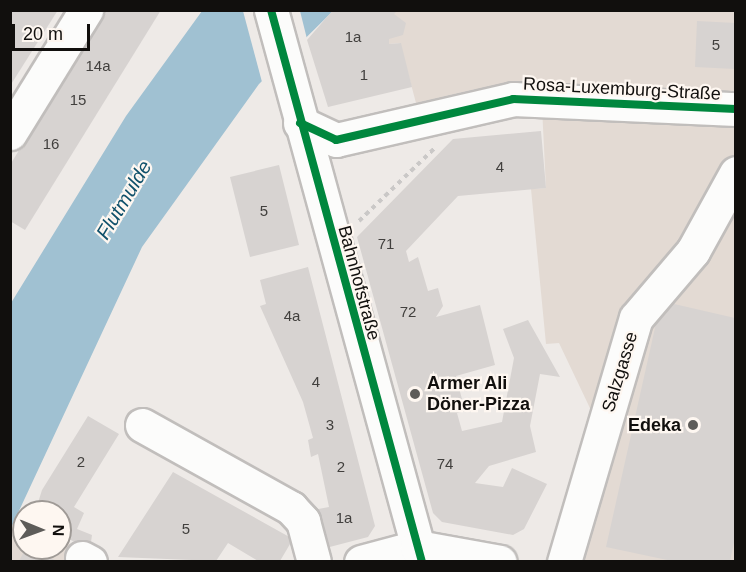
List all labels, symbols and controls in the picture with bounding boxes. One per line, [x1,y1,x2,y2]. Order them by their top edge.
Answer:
scale bar [15,12,93,50]
text: 20 m [23,24,63,44]
house number: 1a [345,28,361,46]
house number: 5 [712,36,720,54]
house number: 14a [85,57,111,75]
house number: 1 [360,66,368,84]
street label: Rosa-Luxemburg-Straße [523,73,721,105]
house number: 15 [70,91,86,109]
house number: 16 [43,135,59,153]
water label: Flutmulde [91,156,157,244]
house number: 4 [496,158,504,176]
house number: 5 [260,202,268,220]
street label: Bahnhofstraße [333,223,385,343]
house number: 71 [378,235,394,253]
house number: 72 [400,303,416,321]
house number: 4a [284,307,300,325]
street label: Salzgasse [598,329,642,415]
house number: 4 [312,373,320,391]
place label: Armer Ali Döner-Pizza [427,373,530,416]
marker: Armer Ali Döner-Pizza [408,387,422,401]
place label: Edeka [628,414,681,436]
house number: 3 [326,416,334,434]
marker: Edeka [686,418,700,432]
house number: 2 [77,453,85,471]
house number: 74 [437,455,453,473]
house number: 2 [337,458,345,476]
north arrow [12,500,72,560]
house number: 1a [336,509,352,527]
house number: 5 [182,520,190,538]
text: N [50,524,67,536]

